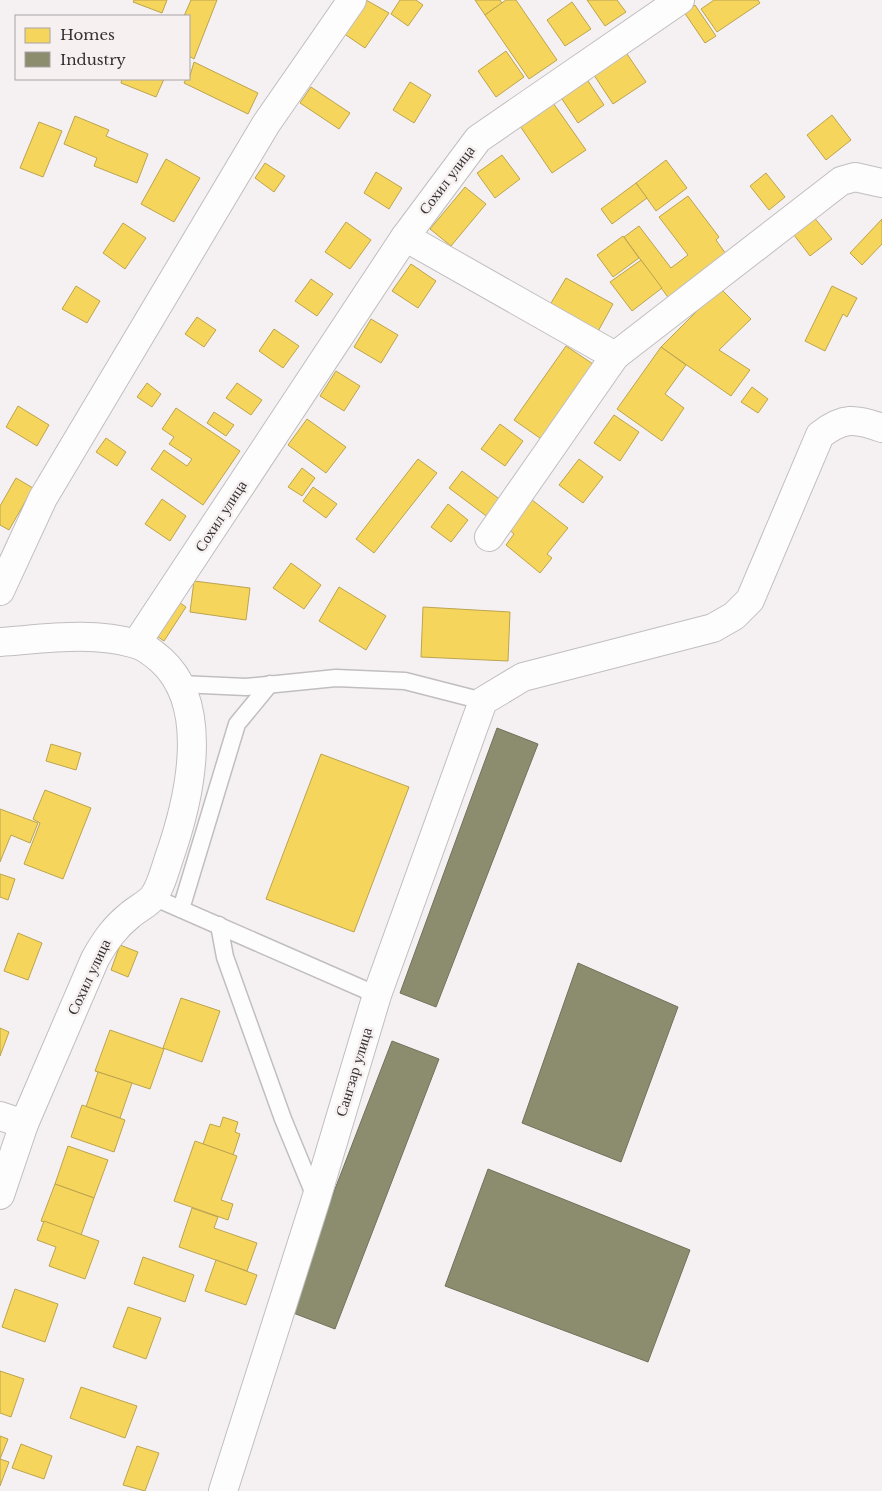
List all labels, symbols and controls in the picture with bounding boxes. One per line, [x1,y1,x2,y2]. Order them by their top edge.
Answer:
legend [15,15,190,80]
text: Homes [60,25,115,44]
text: Industry [60,50,126,69]
street label: Сохил улица [414,141,479,218]
street label: Сохил улица [190,476,251,555]
street label: Сохил улица [63,936,115,1018]
street label: Сангзар улица [331,1025,376,1119]

